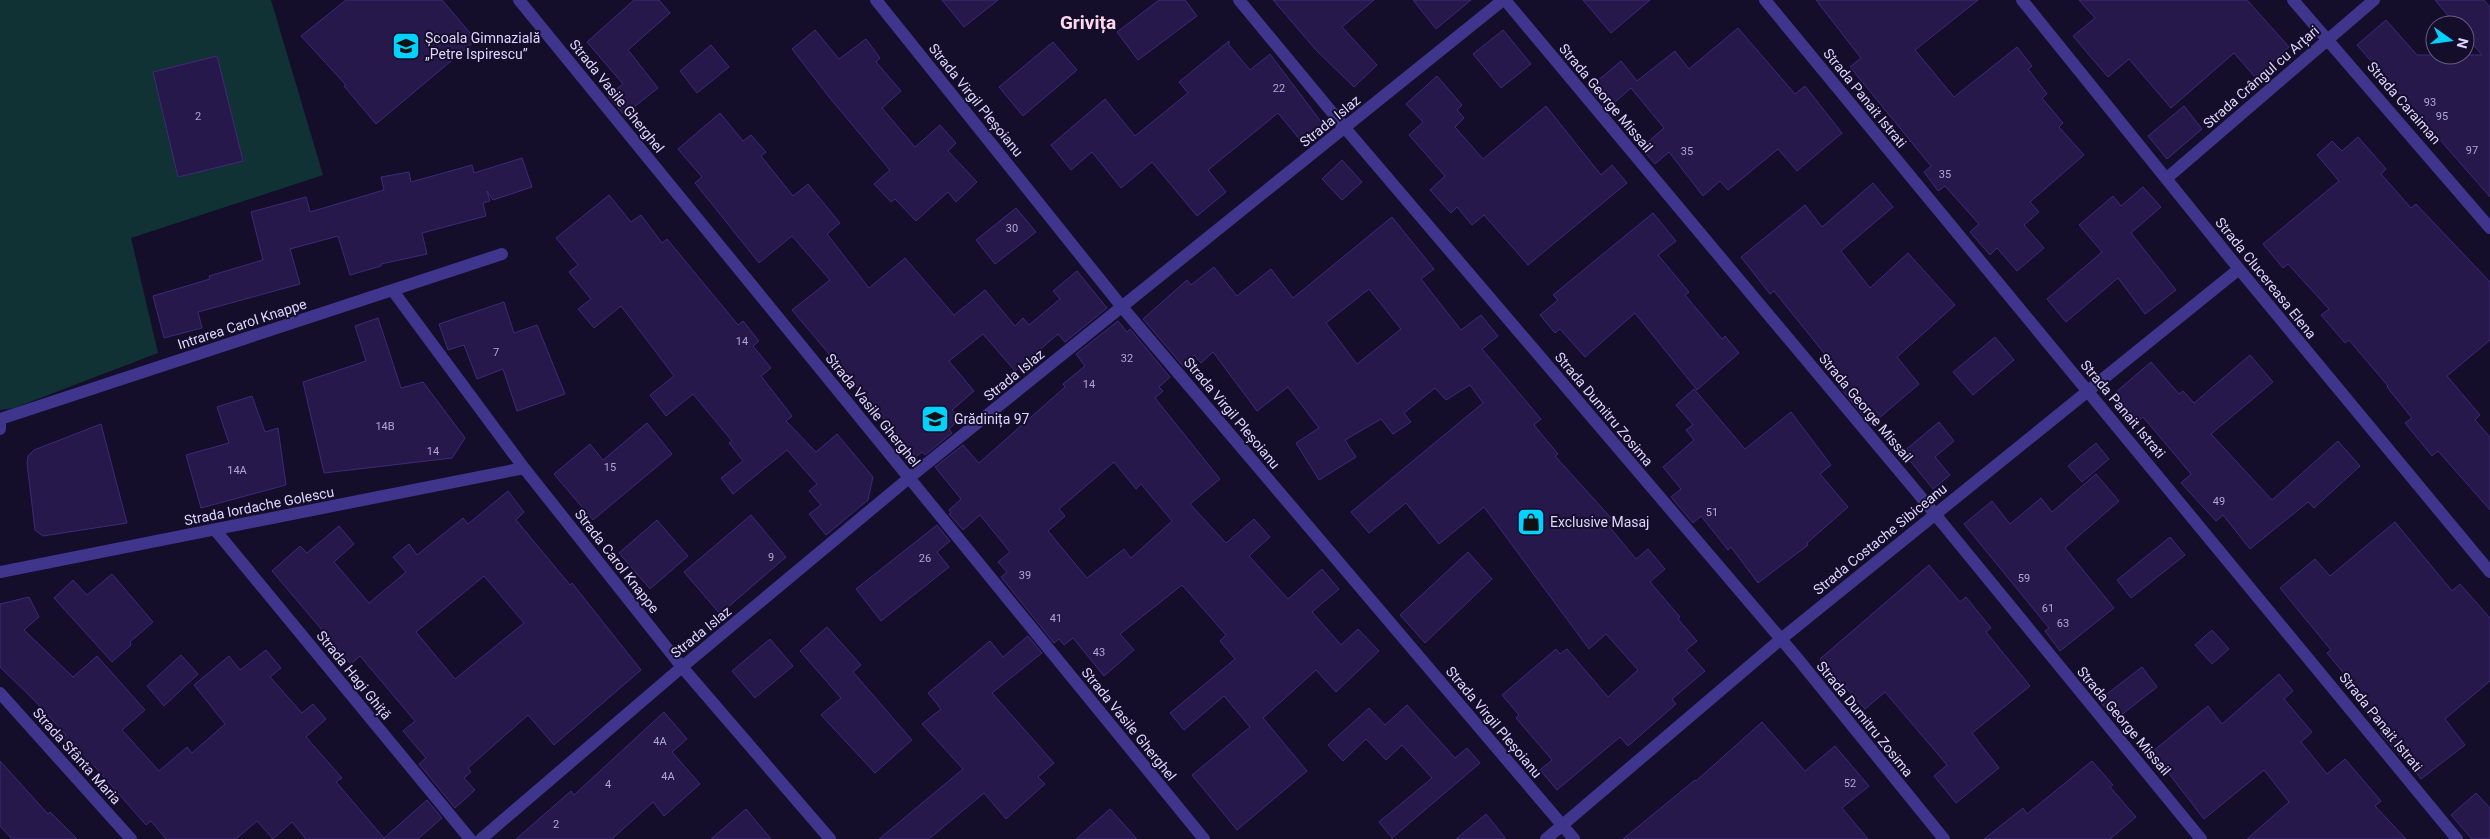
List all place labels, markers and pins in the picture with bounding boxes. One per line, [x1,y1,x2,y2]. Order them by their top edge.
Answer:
place label: Școala Gimnazială „Petre Ispirescu” [425,30,540,62]
school or university icon: Școala Gimnazială „Petre Ispirescu” [391,31,421,61]
school or university icon: Grădinița 97 [920,404,950,434]
place label: Grădinița 97 [954,411,1030,428]
shop icon: Exclusive Masaj [1516,507,1546,537]
place label: Exclusive Masaj [1550,514,1649,530]

